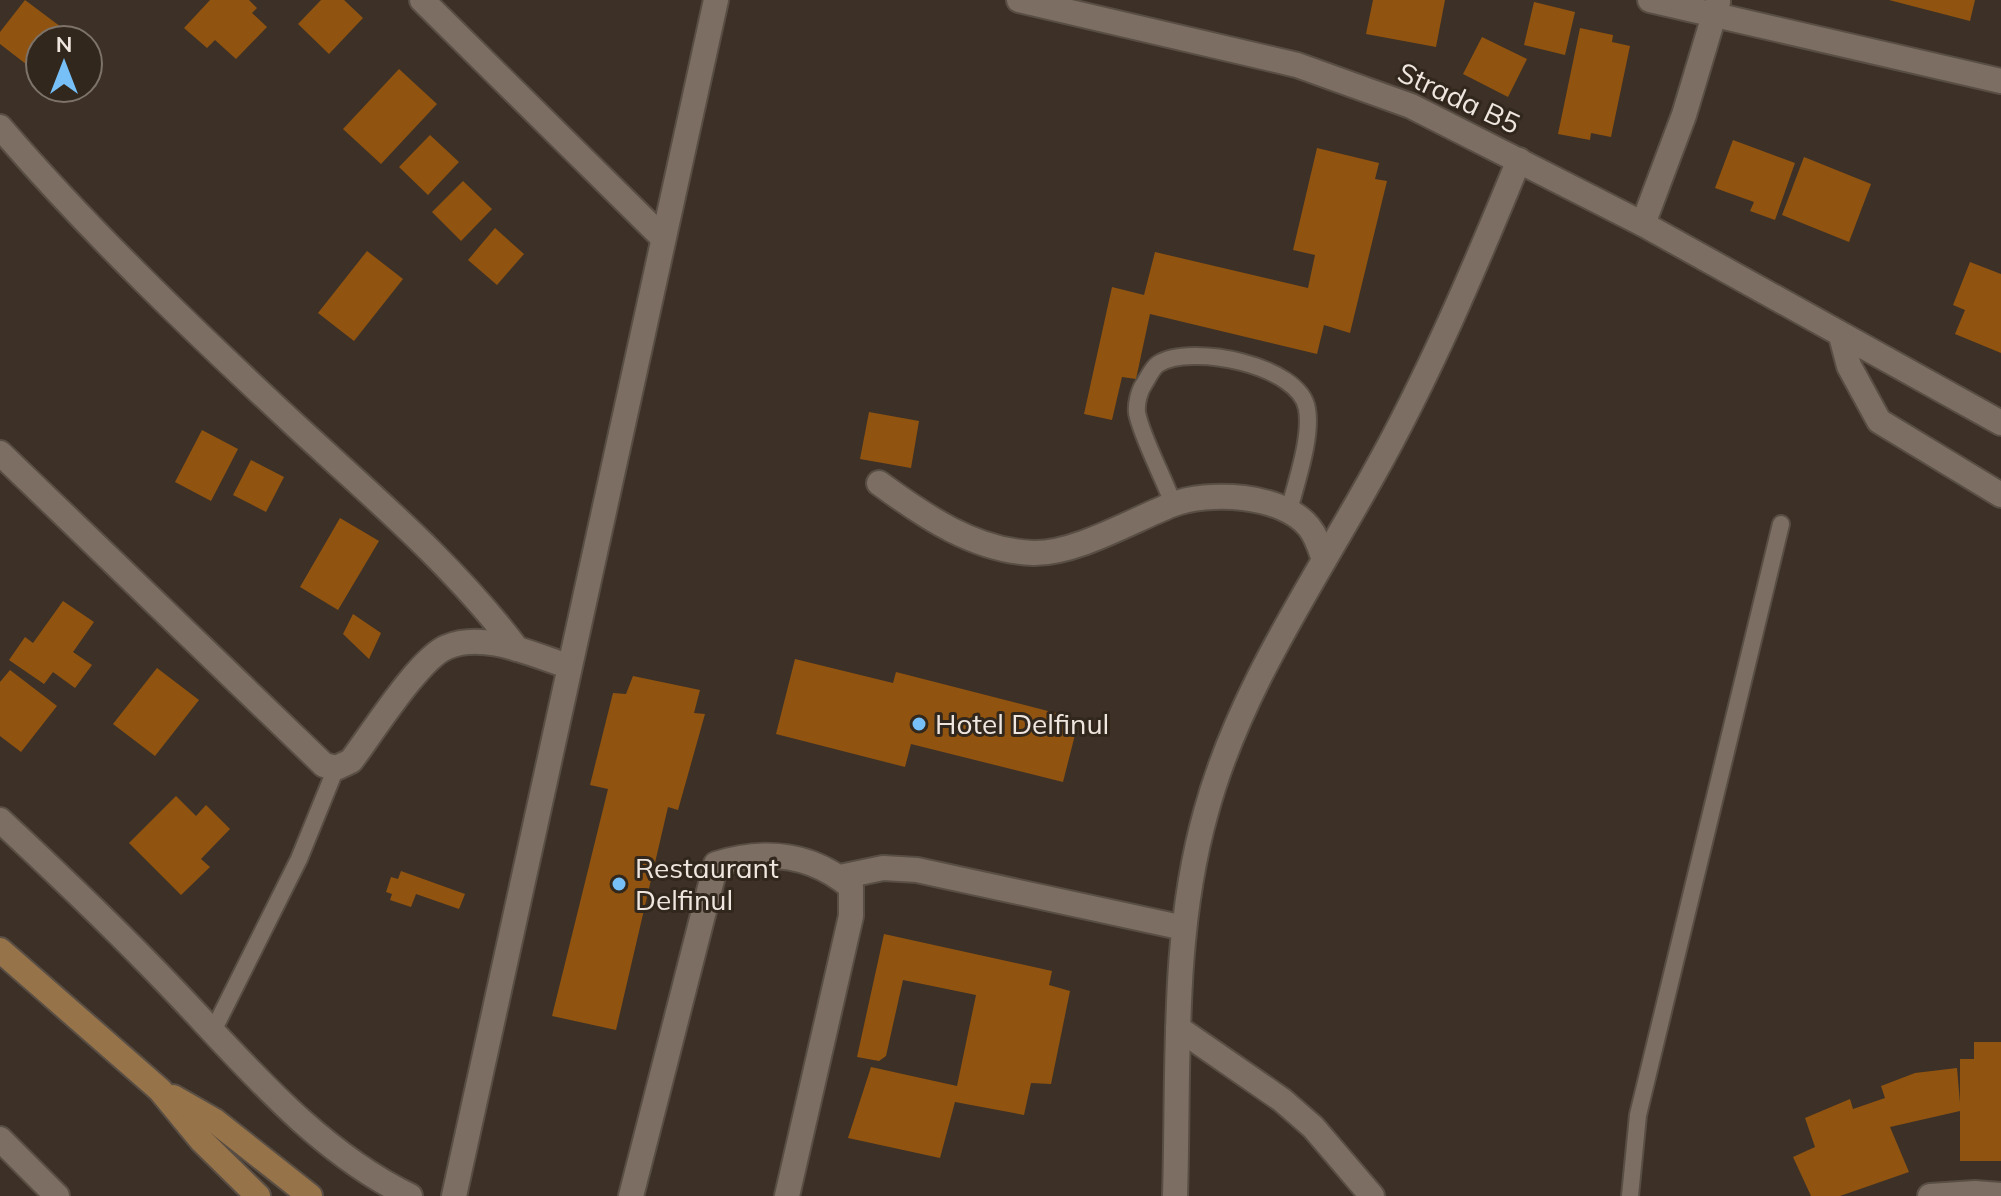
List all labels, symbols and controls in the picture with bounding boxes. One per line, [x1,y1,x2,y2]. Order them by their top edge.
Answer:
north arrow [24,24,104,104]
text: N [56,30,72,58]
street label: Strada B5 [1393,54,1526,141]
place label: Hotel Delfinul [935,706,1109,741]
marker: Hotel Delfinul [910,715,928,733]
place label: Restaurant Delfinul [635,850,779,917]
marker: Restaurant Delfinul [610,875,628,893]

